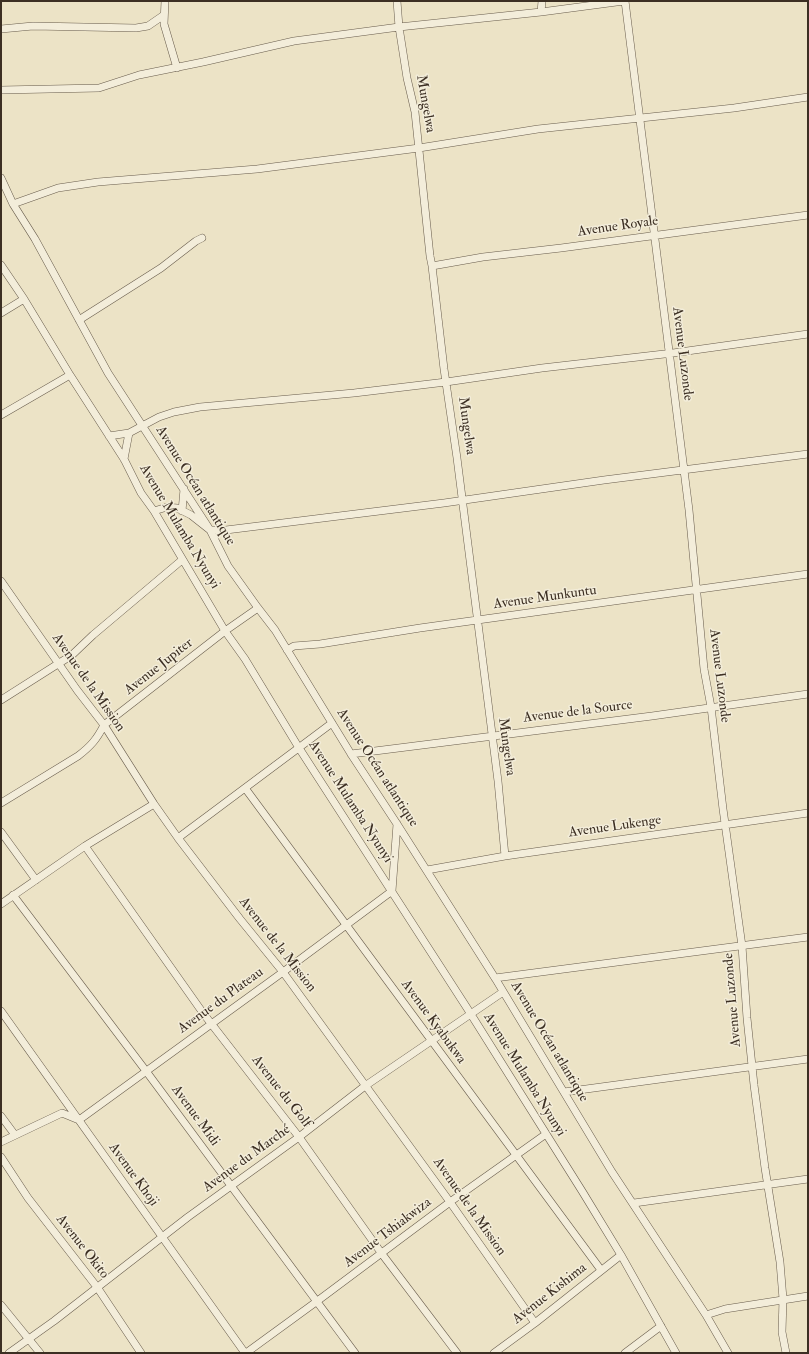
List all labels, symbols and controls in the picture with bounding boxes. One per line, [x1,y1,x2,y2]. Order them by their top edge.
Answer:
street label: Mungelwa [412,74,438,134]
street label: Avenue Royale [577,213,659,241]
street label: Avenue Luzonde [668,306,696,402]
street label: Mungelwa [454,396,478,456]
street label: Avenue Océan atlantique [151,423,239,549]
street label: Avenue Mulamba Nyunyi [135,462,223,592]
street label: Avenue Munkuntu [492,582,598,614]
street label: Avenue Luzonde [705,628,733,724]
street label: Avenue de la Mission [48,631,128,735]
street label: Avenue Jupiter [121,635,197,699]
street label: Avenue de la Source [522,697,634,727]
street label: Avenue Océan atlantique [332,706,422,830]
street label: Mungelwa [494,717,518,777]
street label: Avenue Mulamba Nyunyi [304,738,396,866]
street label: Avenue Lukenge [568,812,662,842]
street label: Avenue de la Mission [235,894,319,996]
street label: Avenue Luzonde [721,952,745,1048]
street label: Avenue du Plateau [175,964,267,1038]
street label: Avenue Kyabukwa [397,977,469,1067]
street label: Avenue Océan atlantique [506,979,592,1105]
street label: Avenue Mulamba Nyunyi [479,1010,569,1140]
street label: Avenue du Golf [248,1053,314,1131]
street label: Avenue Midi [167,1082,223,1150]
street label: Avenue du Marché [200,1122,294,1196]
street label: Avenue Khoji [104,1140,162,1210]
street label: Avenue de la Mission [429,1155,509,1259]
street label: Avenue Tshiakwiza [341,1195,435,1271]
street label: Avenue Okito [52,1212,112,1282]
street label: Avenue Kishima [510,1260,590,1328]

